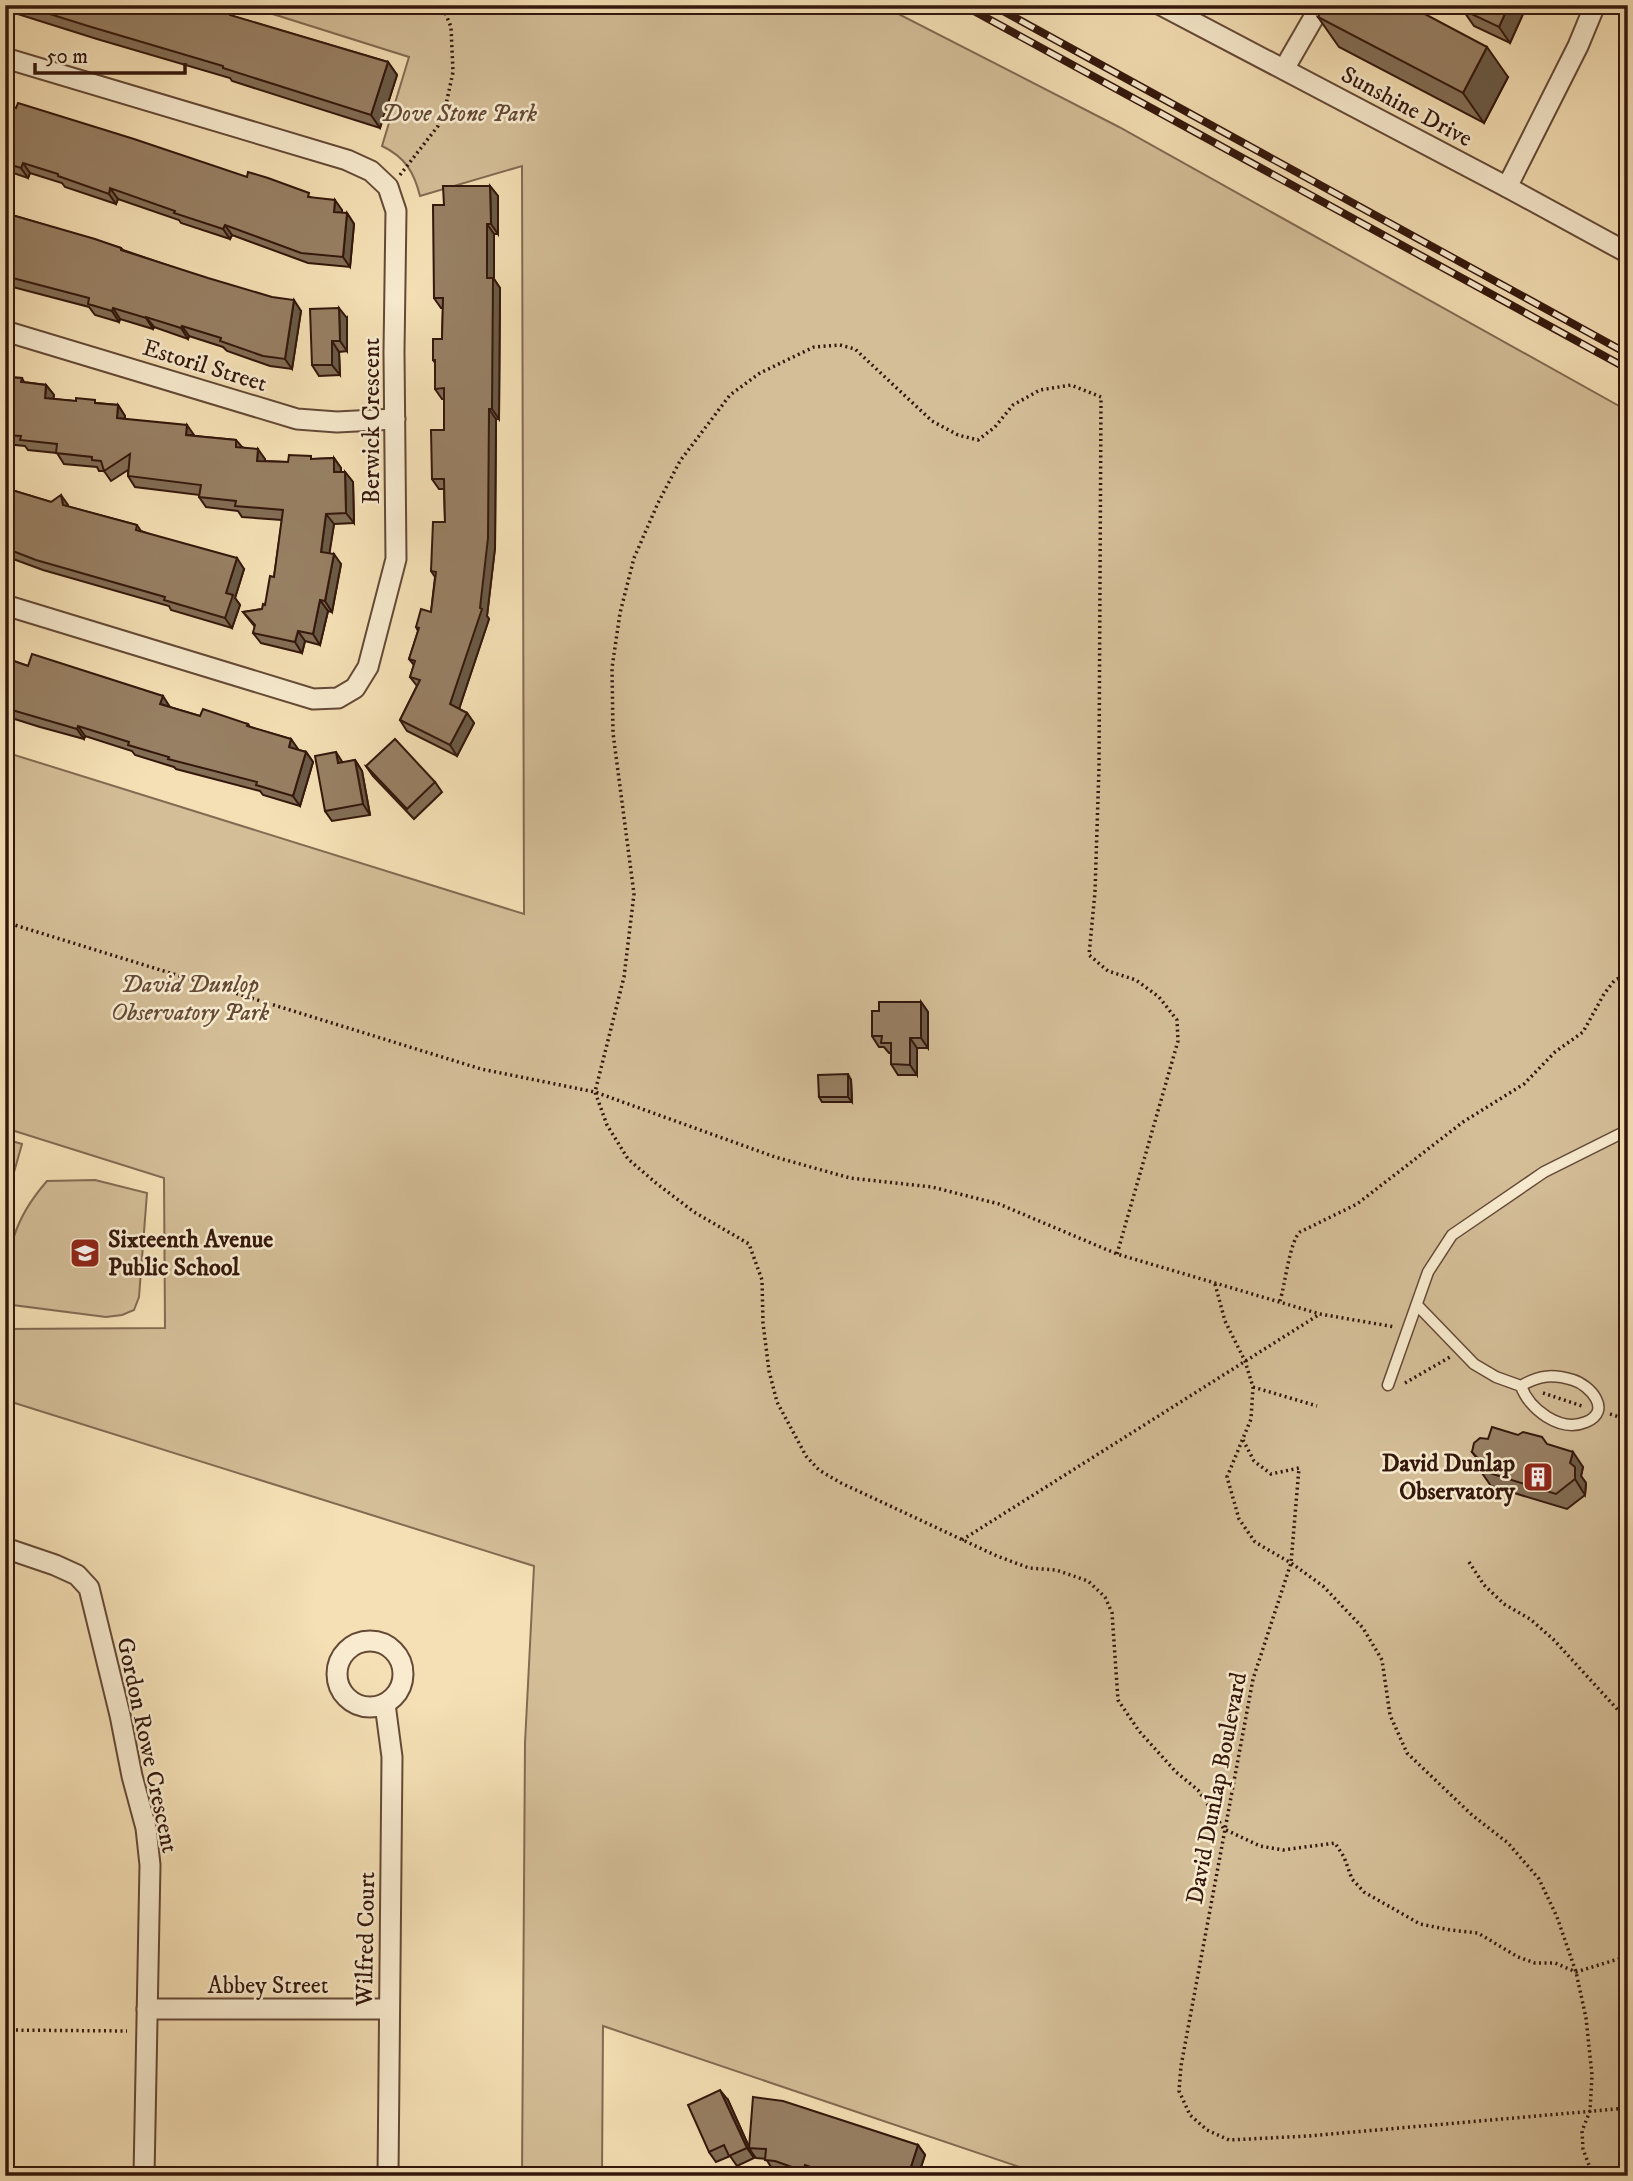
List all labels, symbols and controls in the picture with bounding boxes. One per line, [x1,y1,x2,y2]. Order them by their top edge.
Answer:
scale bar [35,32,186,76]
text: 50 m [46,44,88,70]
street label: Sunshine Drive [1336,60,1477,154]
park label: Dove Stone Park [381,99,537,129]
street label: Estoril Street [139,333,271,399]
street label: Berwick Crescent [357,338,387,504]
park label: David Dunlop Observatory Park [111,970,269,1028]
place label: Sixteenth Avenue Public School [108,1225,273,1283]
school or university icon: Sixteenth Avenue Public School [68,1236,102,1270]
place label: David Dunlap Observatory [1382,1449,1516,1507]
building icon: David Dunlap Observatory [1521,1460,1555,1494]
street label: Gordon Rowe Crescent [110,1635,185,1856]
street label: David Dunlap Boulevard [1180,1670,1254,1907]
street label: Wilfred Court [350,1871,382,2008]
street label: Abbey Street [208,1971,329,2001]

